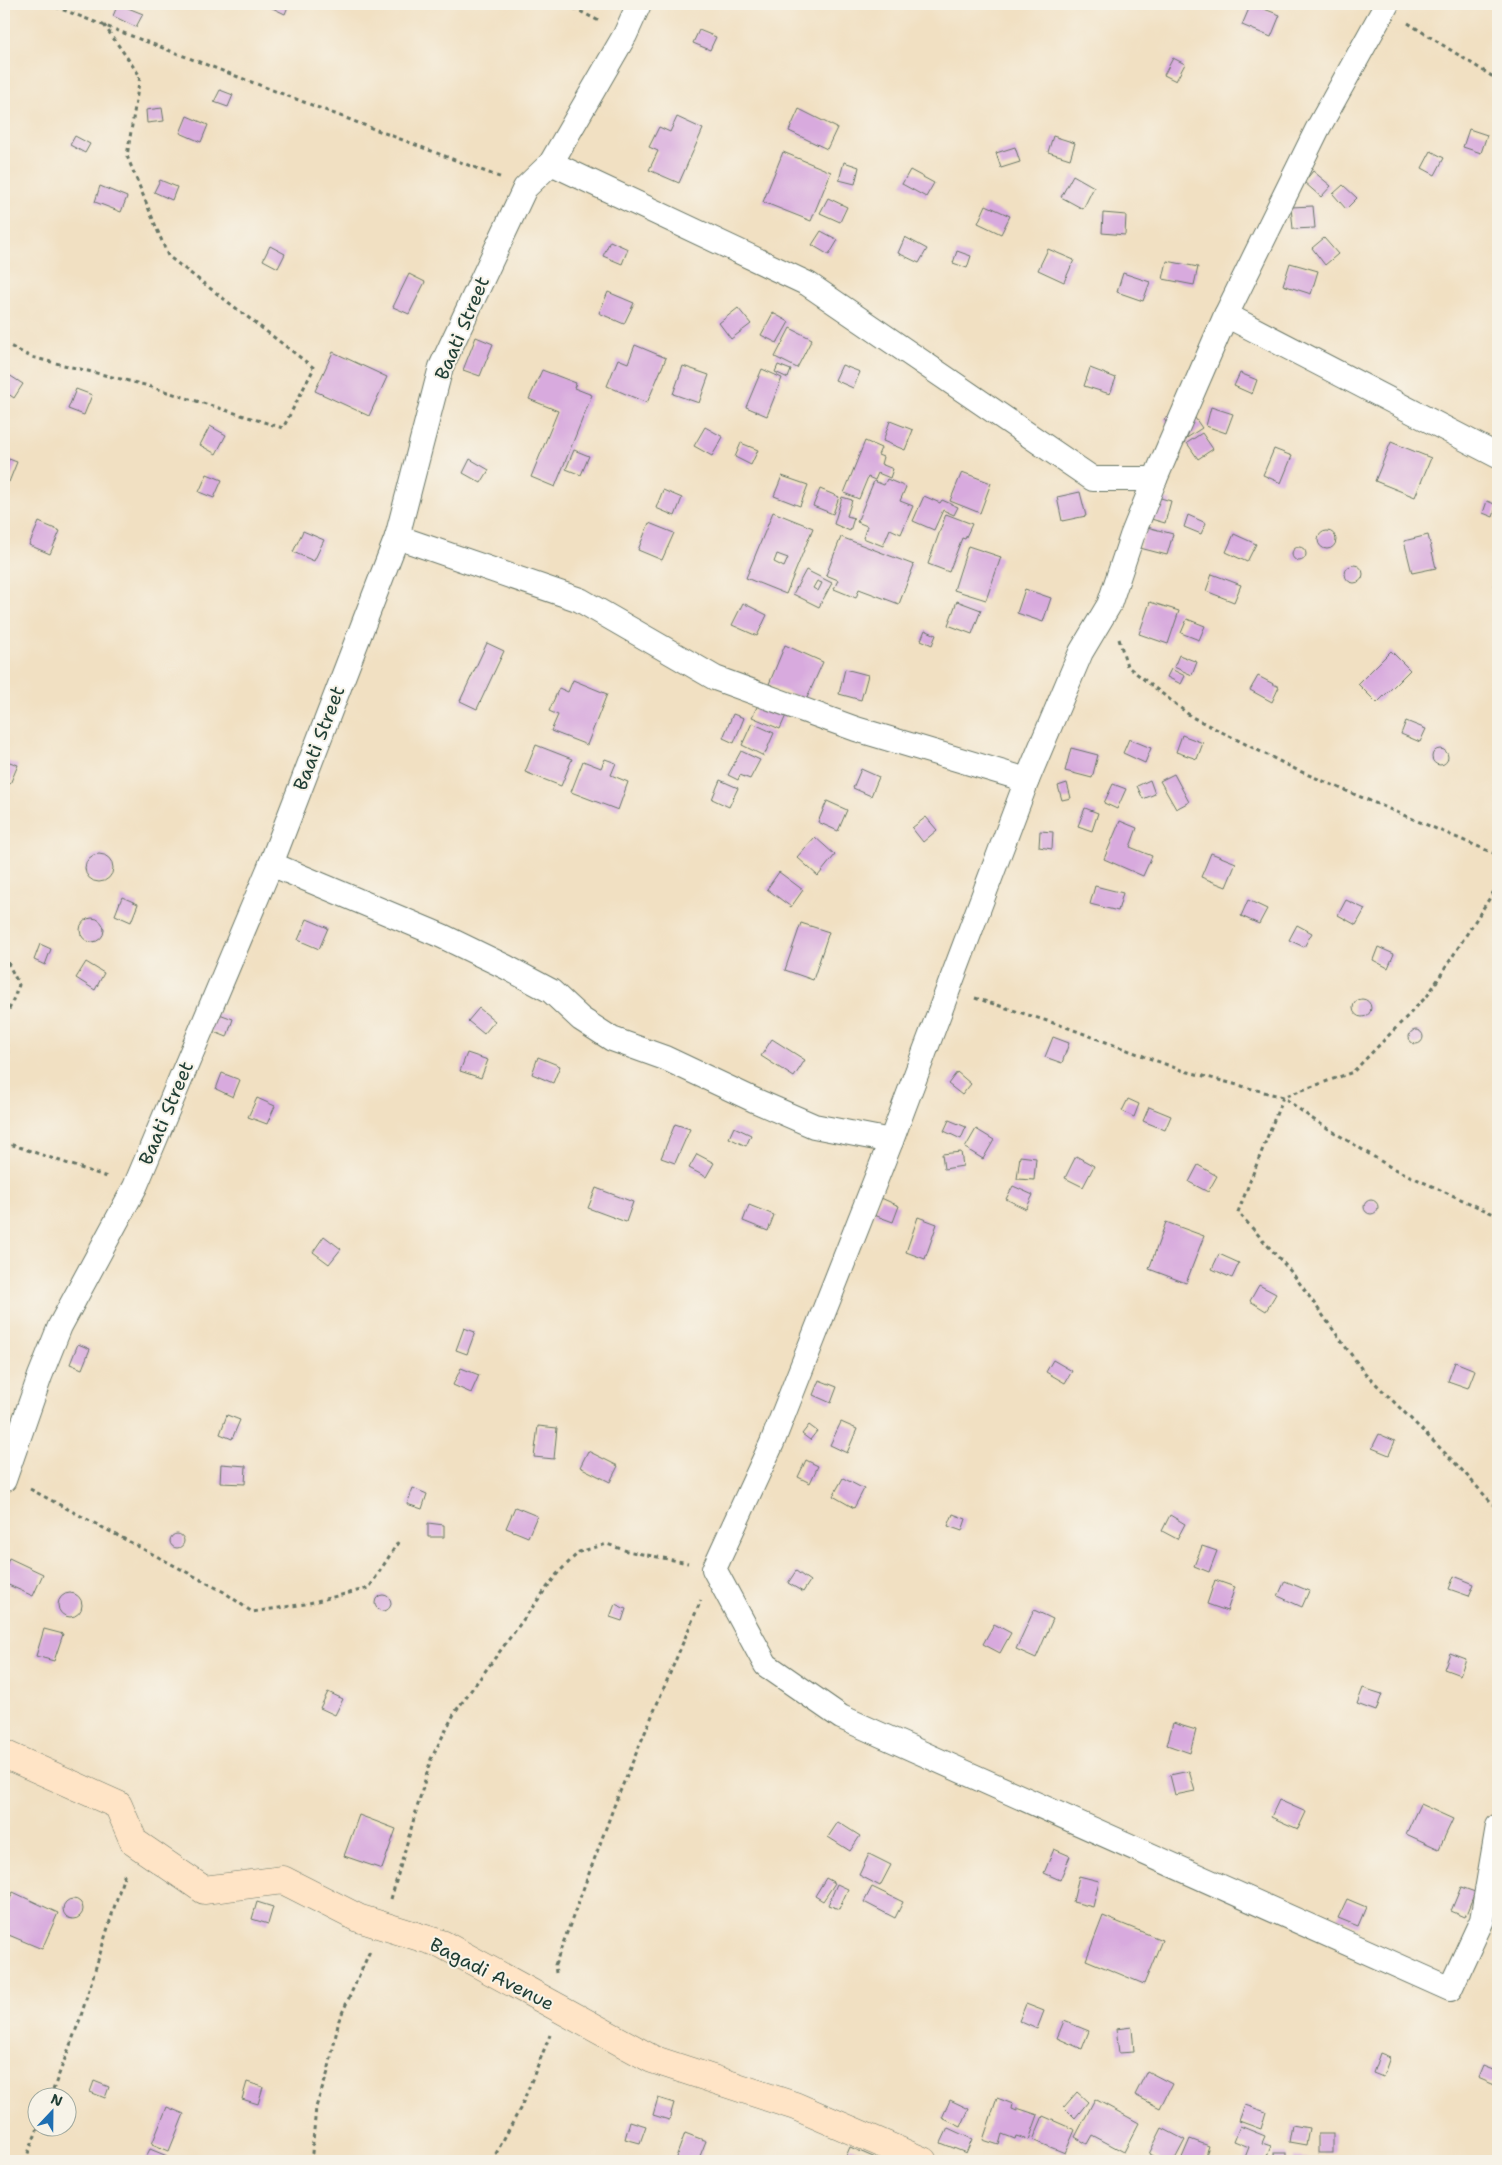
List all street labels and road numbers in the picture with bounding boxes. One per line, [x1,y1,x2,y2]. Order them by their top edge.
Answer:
street label: Baati Street [429,273,495,383]
street label: Baati Street [288,682,350,794]
street label: Baati Street [133,1058,199,1168]
street label: Bagadi Avenue [425,1932,559,2016]

